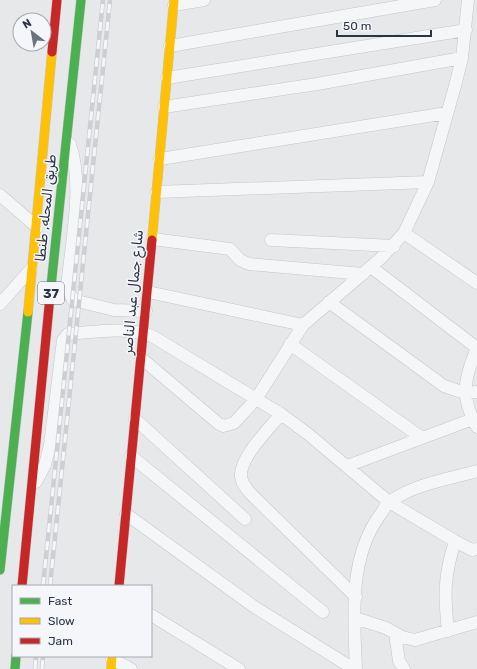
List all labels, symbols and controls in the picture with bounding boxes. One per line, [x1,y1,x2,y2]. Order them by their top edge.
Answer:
north arrow [12,12,52,52]
scale bar [337,12,431,38]
text: N [20,16,34,31]
text: 50 m [343,19,371,33]
street label: طريق المحله, طنطا [32,153,60,263]
street label: شارع جمال عبد الناصر [119,229,149,356]
road number: 37 [38,282,64,304]
legend [12,585,152,657]
text: Fast [48,594,72,608]
text: Slow [48,614,75,628]
text: Jam [48,634,73,648]

